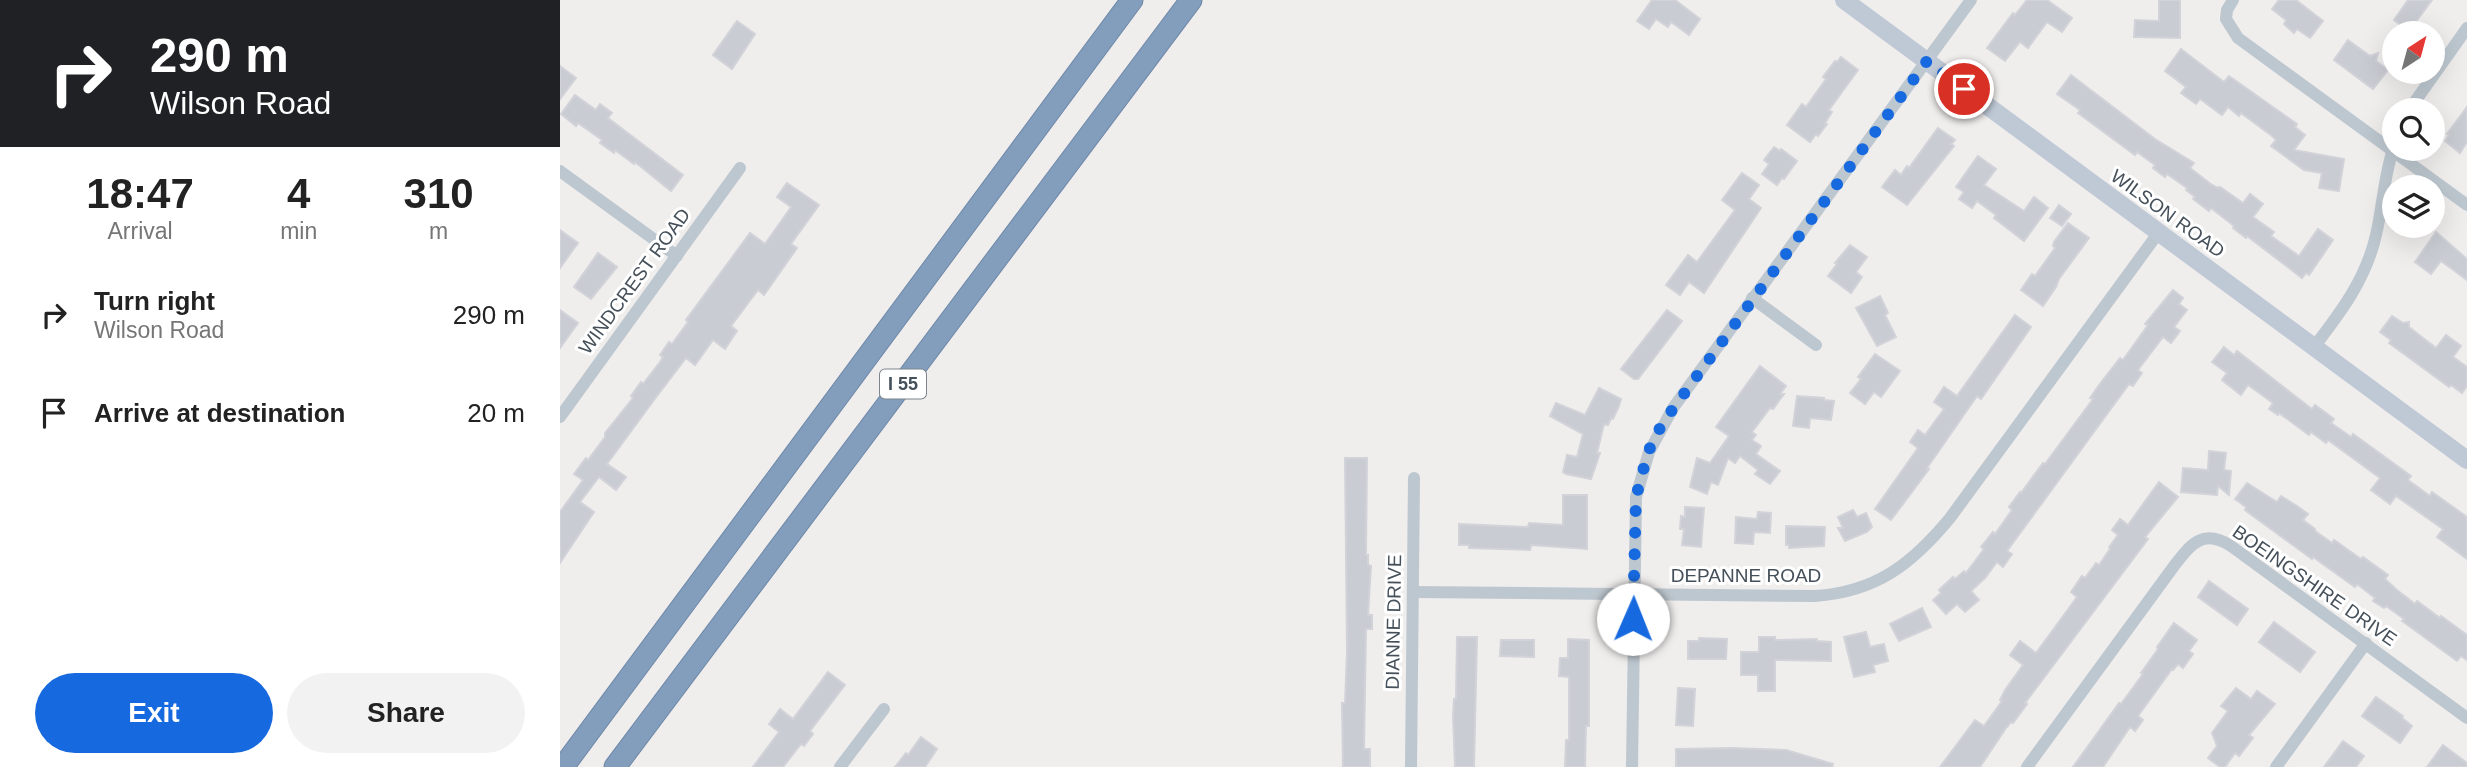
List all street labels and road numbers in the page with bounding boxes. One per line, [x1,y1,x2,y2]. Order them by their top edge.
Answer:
street label: WILSON ROAD [2107,165,2229,262]
street label: WINDCREST ROAD [575,204,694,358]
road number: I 55 [880,370,926,398]
street label: BOEINGSHIRE DRIVE [2229,521,2401,650]
street label: DIANNE DRIVE [1382,554,1405,690]
street label: DEPANNE ROAD [1671,565,1821,586]

